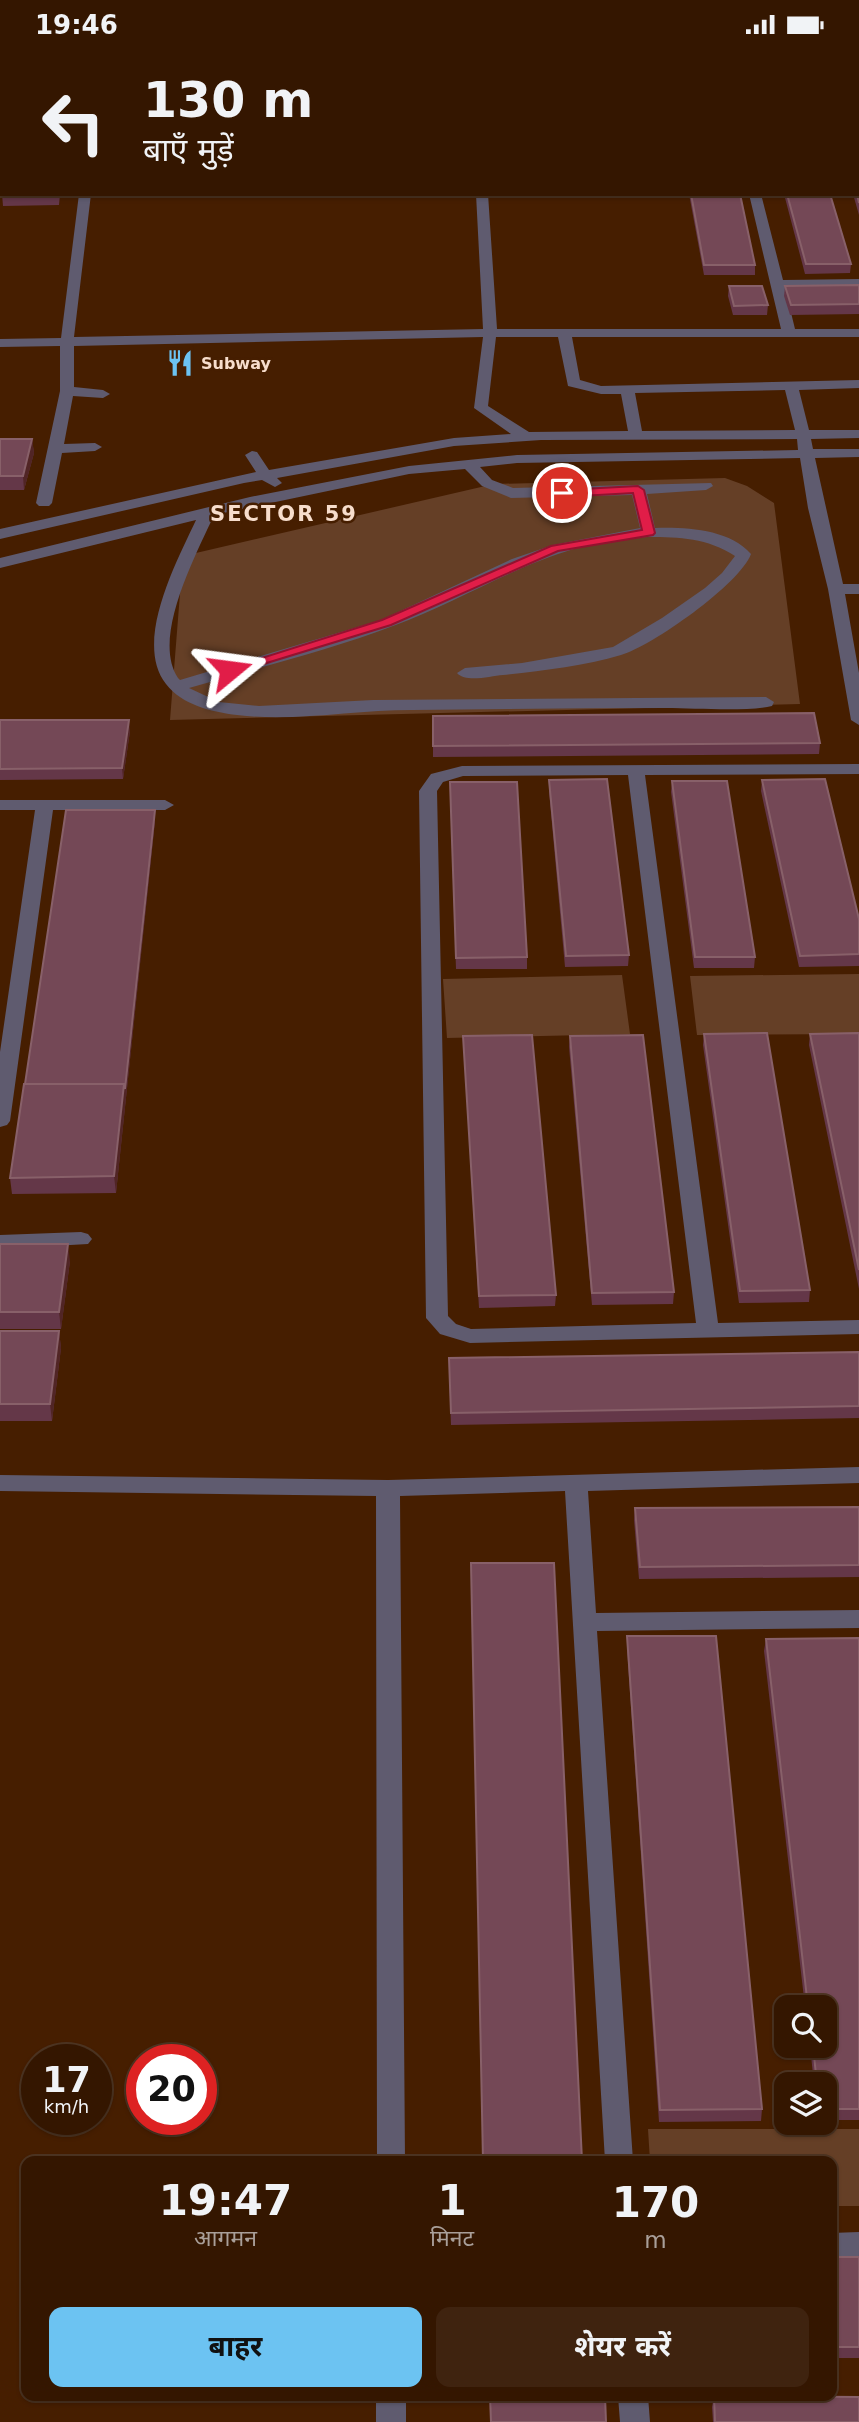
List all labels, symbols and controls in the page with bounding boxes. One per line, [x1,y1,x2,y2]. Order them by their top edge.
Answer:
text: 19:46 [35,10,118,40]
text: 130 m [143,72,313,129]
icon: left [28,77,119,168]
text: बाएँ मुड़ें [143,131,234,169]
restaurant icon: Subway [165,348,195,378]
place label: Subway [201,354,271,373]
pin [532,463,592,523]
icon: arrive [543,474,581,512]
district label: SECTOR 59 [210,502,358,526]
position arrow [193,633,267,707]
map controls [774,1995,837,2135]
button: search [774,1995,837,2058]
speed limit sign: 20 [126,2044,217,2135]
text: 17 [42,2060,91,2100]
button: layers [774,2072,837,2135]
text: km/h [44,2096,89,2117]
text: 19:47 [159,2176,292,2225]
text: 1 [437,2176,467,2225]
text: 170 [612,2178,699,2227]
text: आगमन [194,2225,257,2251]
text: मिनट [430,2225,474,2251]
text: m [644,2227,667,2253]
button: बाहर [49,2307,422,2387]
button: शेयर करें [436,2307,809,2387]

